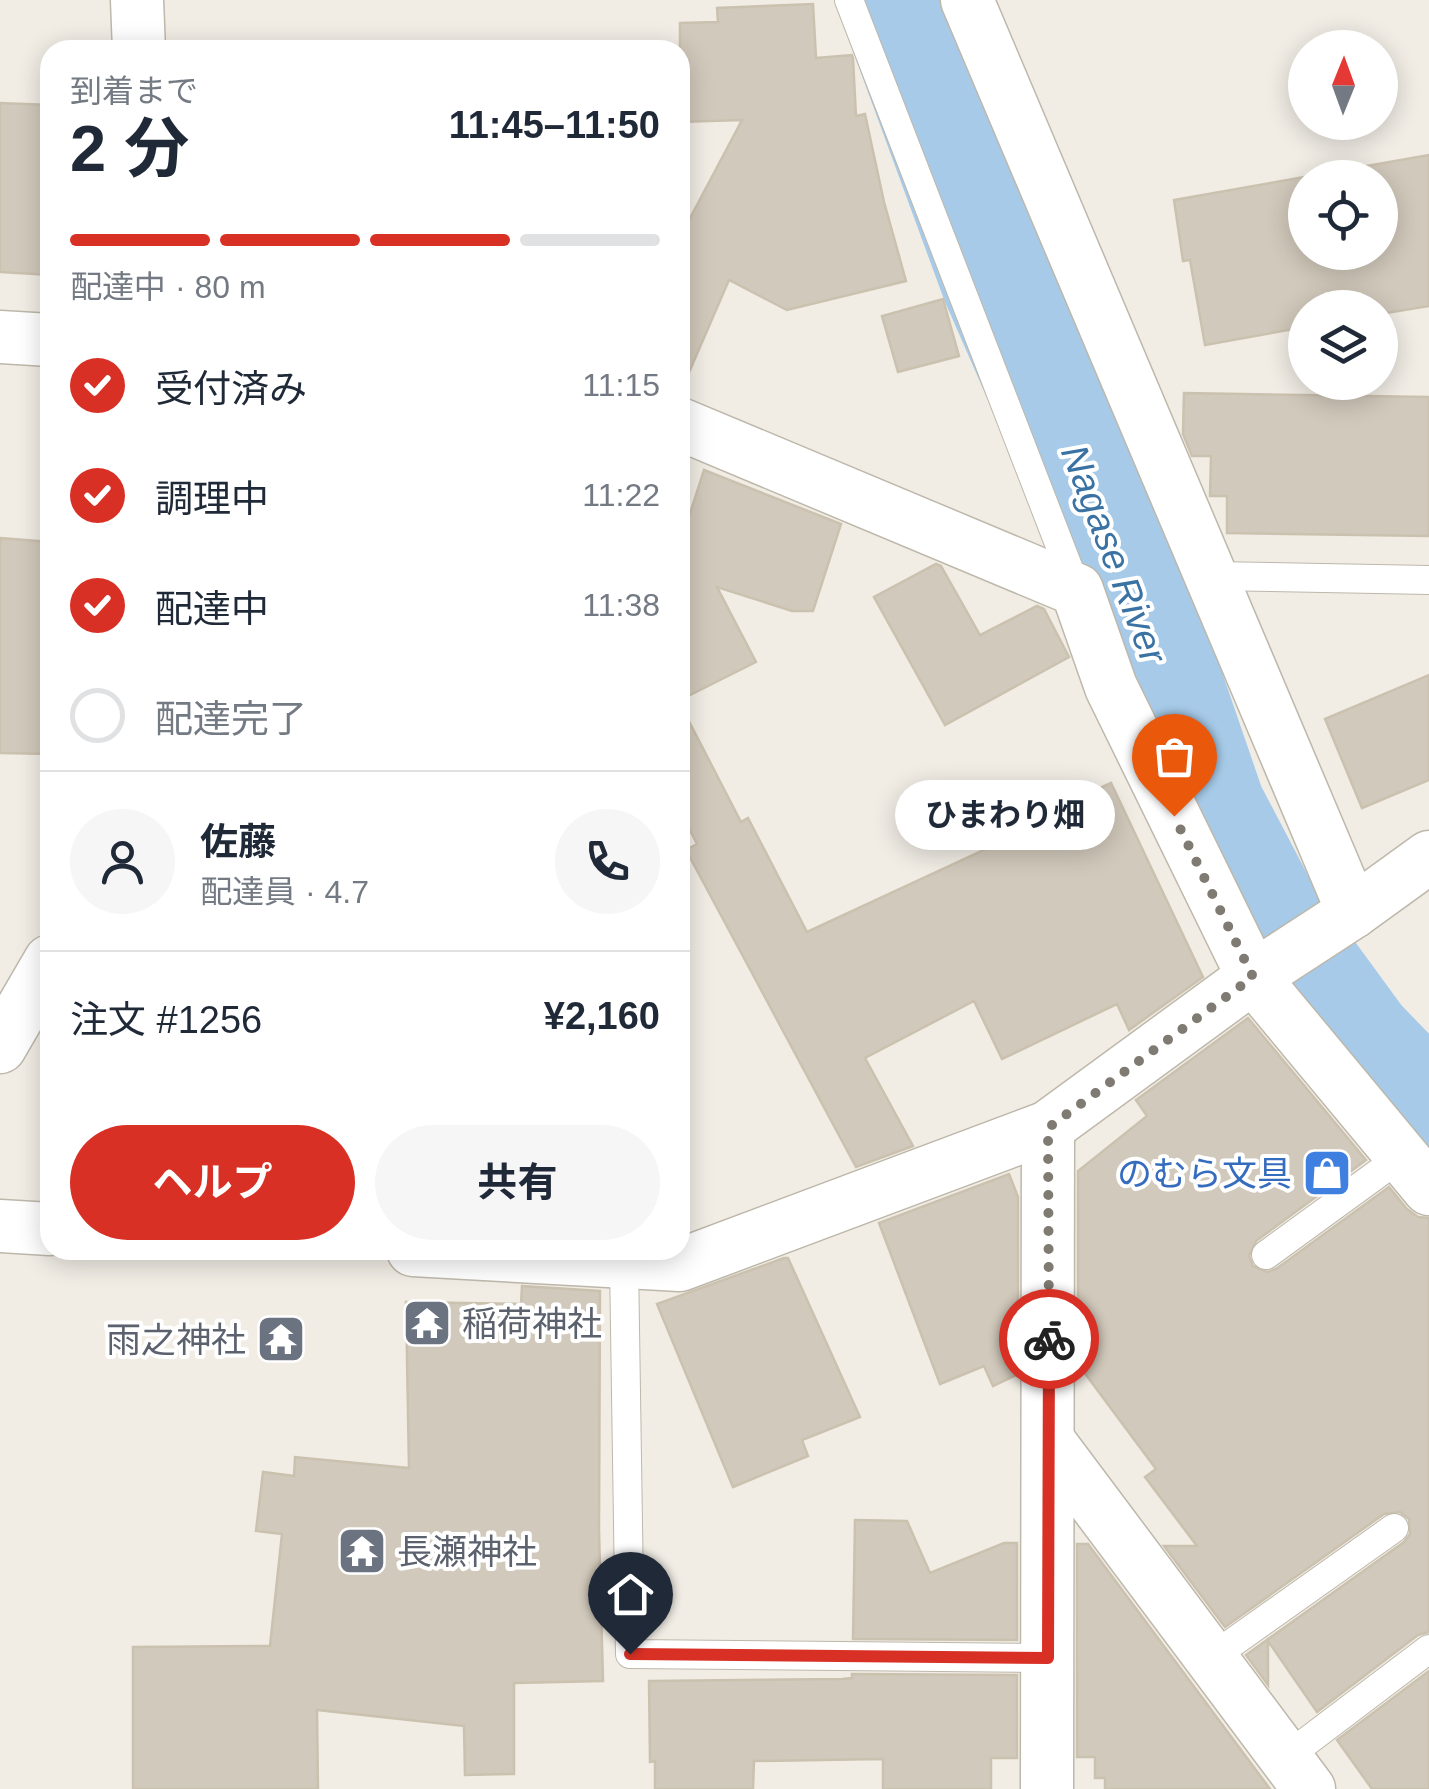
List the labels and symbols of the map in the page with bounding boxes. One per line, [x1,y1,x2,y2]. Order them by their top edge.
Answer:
north arrow [1288,30,1398,140]
water label: Nagase River [1053,439,1175,670]
pin [1132,714,1217,817]
callout: ひまわり畑 [894,781,1114,851]
shop icon: のむら文具 [1301,1147,1353,1199]
place label: のむら文具 [1117,1154,1292,1193]
courier [999,1289,1099,1389]
temple icon: 稲荷神社 [401,1297,453,1349]
place label: 稲荷神社 [462,1304,602,1343]
temple icon: 雨之神社 [255,1313,307,1365]
place label: 雨之神社 [106,1320,246,1359]
temple icon: 長瀬神社 [336,1525,388,1577]
place label: 長瀬神社 [397,1532,537,1571]
pin [588,1552,673,1655]

